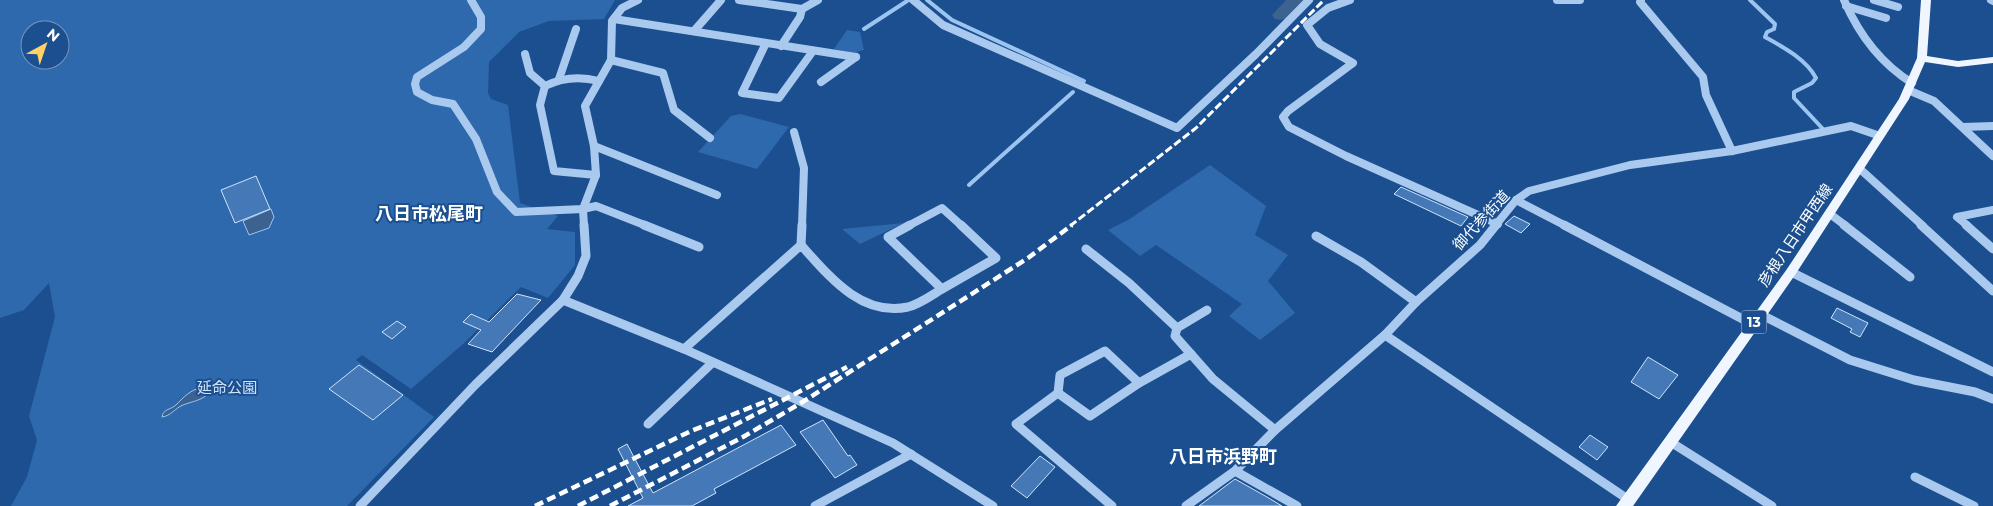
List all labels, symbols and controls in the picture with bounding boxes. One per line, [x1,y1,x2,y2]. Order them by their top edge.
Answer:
north arrow [20,20,70,70]
text: N [43,25,63,46]
street label: 彦根八日市甲西線 [1754,180,1836,290]
street label: 御代参街道 [1448,186,1514,254]
district label: 八日市松尾町 [375,203,483,225]
road number: 13 [1742,311,1766,334]
park label: 延命公園 [197,378,257,397]
district label: 八日市浜野町 [1169,446,1277,468]

